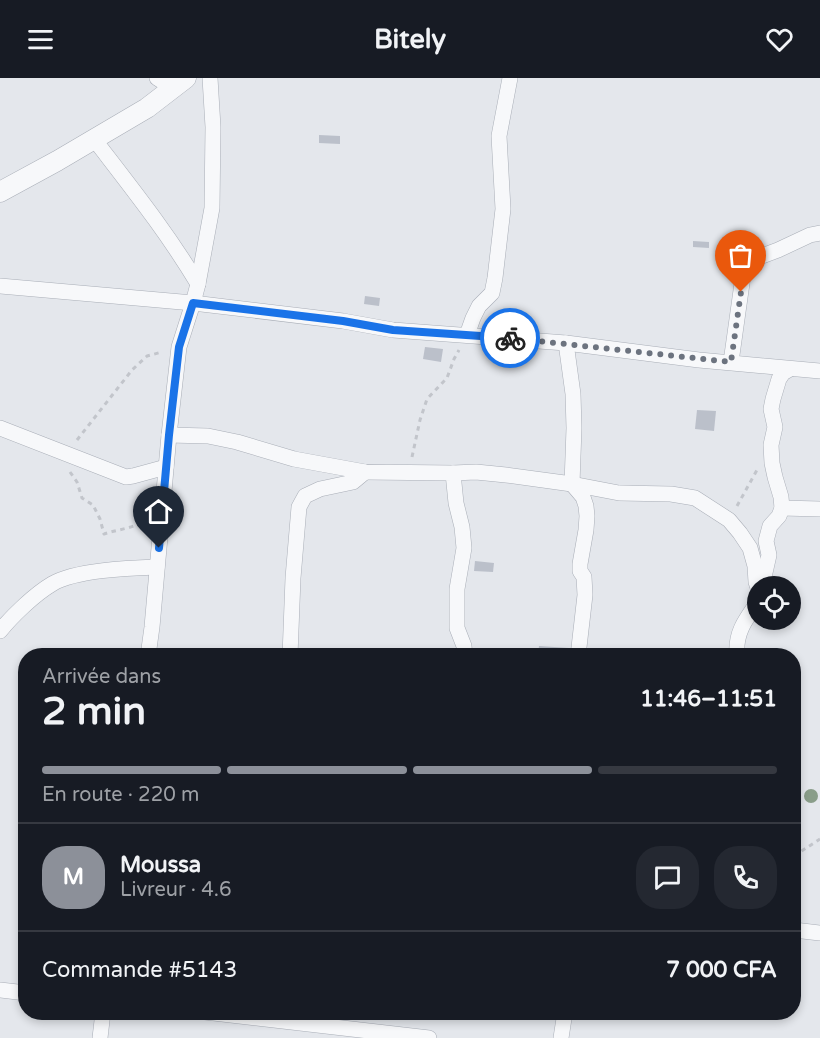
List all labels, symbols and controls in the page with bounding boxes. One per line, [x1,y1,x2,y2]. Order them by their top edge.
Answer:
icon: menu [24,23,57,56]
text: Bitely [374,23,446,56]
icon: heart [763,23,796,56]
pin [715,230,766,292]
icon: bag [724,239,757,272]
courier [480,308,540,368]
icon: bike [494,322,527,355]
pin [133,486,184,548]
icon: home [142,495,175,528]
map controls [747,576,801,630]
button: locate [747,576,801,630]
text: Arrivée dans [42,665,161,689]
text: 11:46–11:51 [640,686,777,712]
text: 2 min [42,688,146,735]
text: En route · 220 m [42,783,199,807]
button: chat [636,846,699,909]
button: phone [714,846,777,909]
text: Moussa [120,852,201,878]
text: M [63,864,84,890]
text: Livreur · 4.6 [120,878,232,902]
text: Commande #5143 [42,957,237,983]
text: 7 000 CFA [666,957,777,983]

